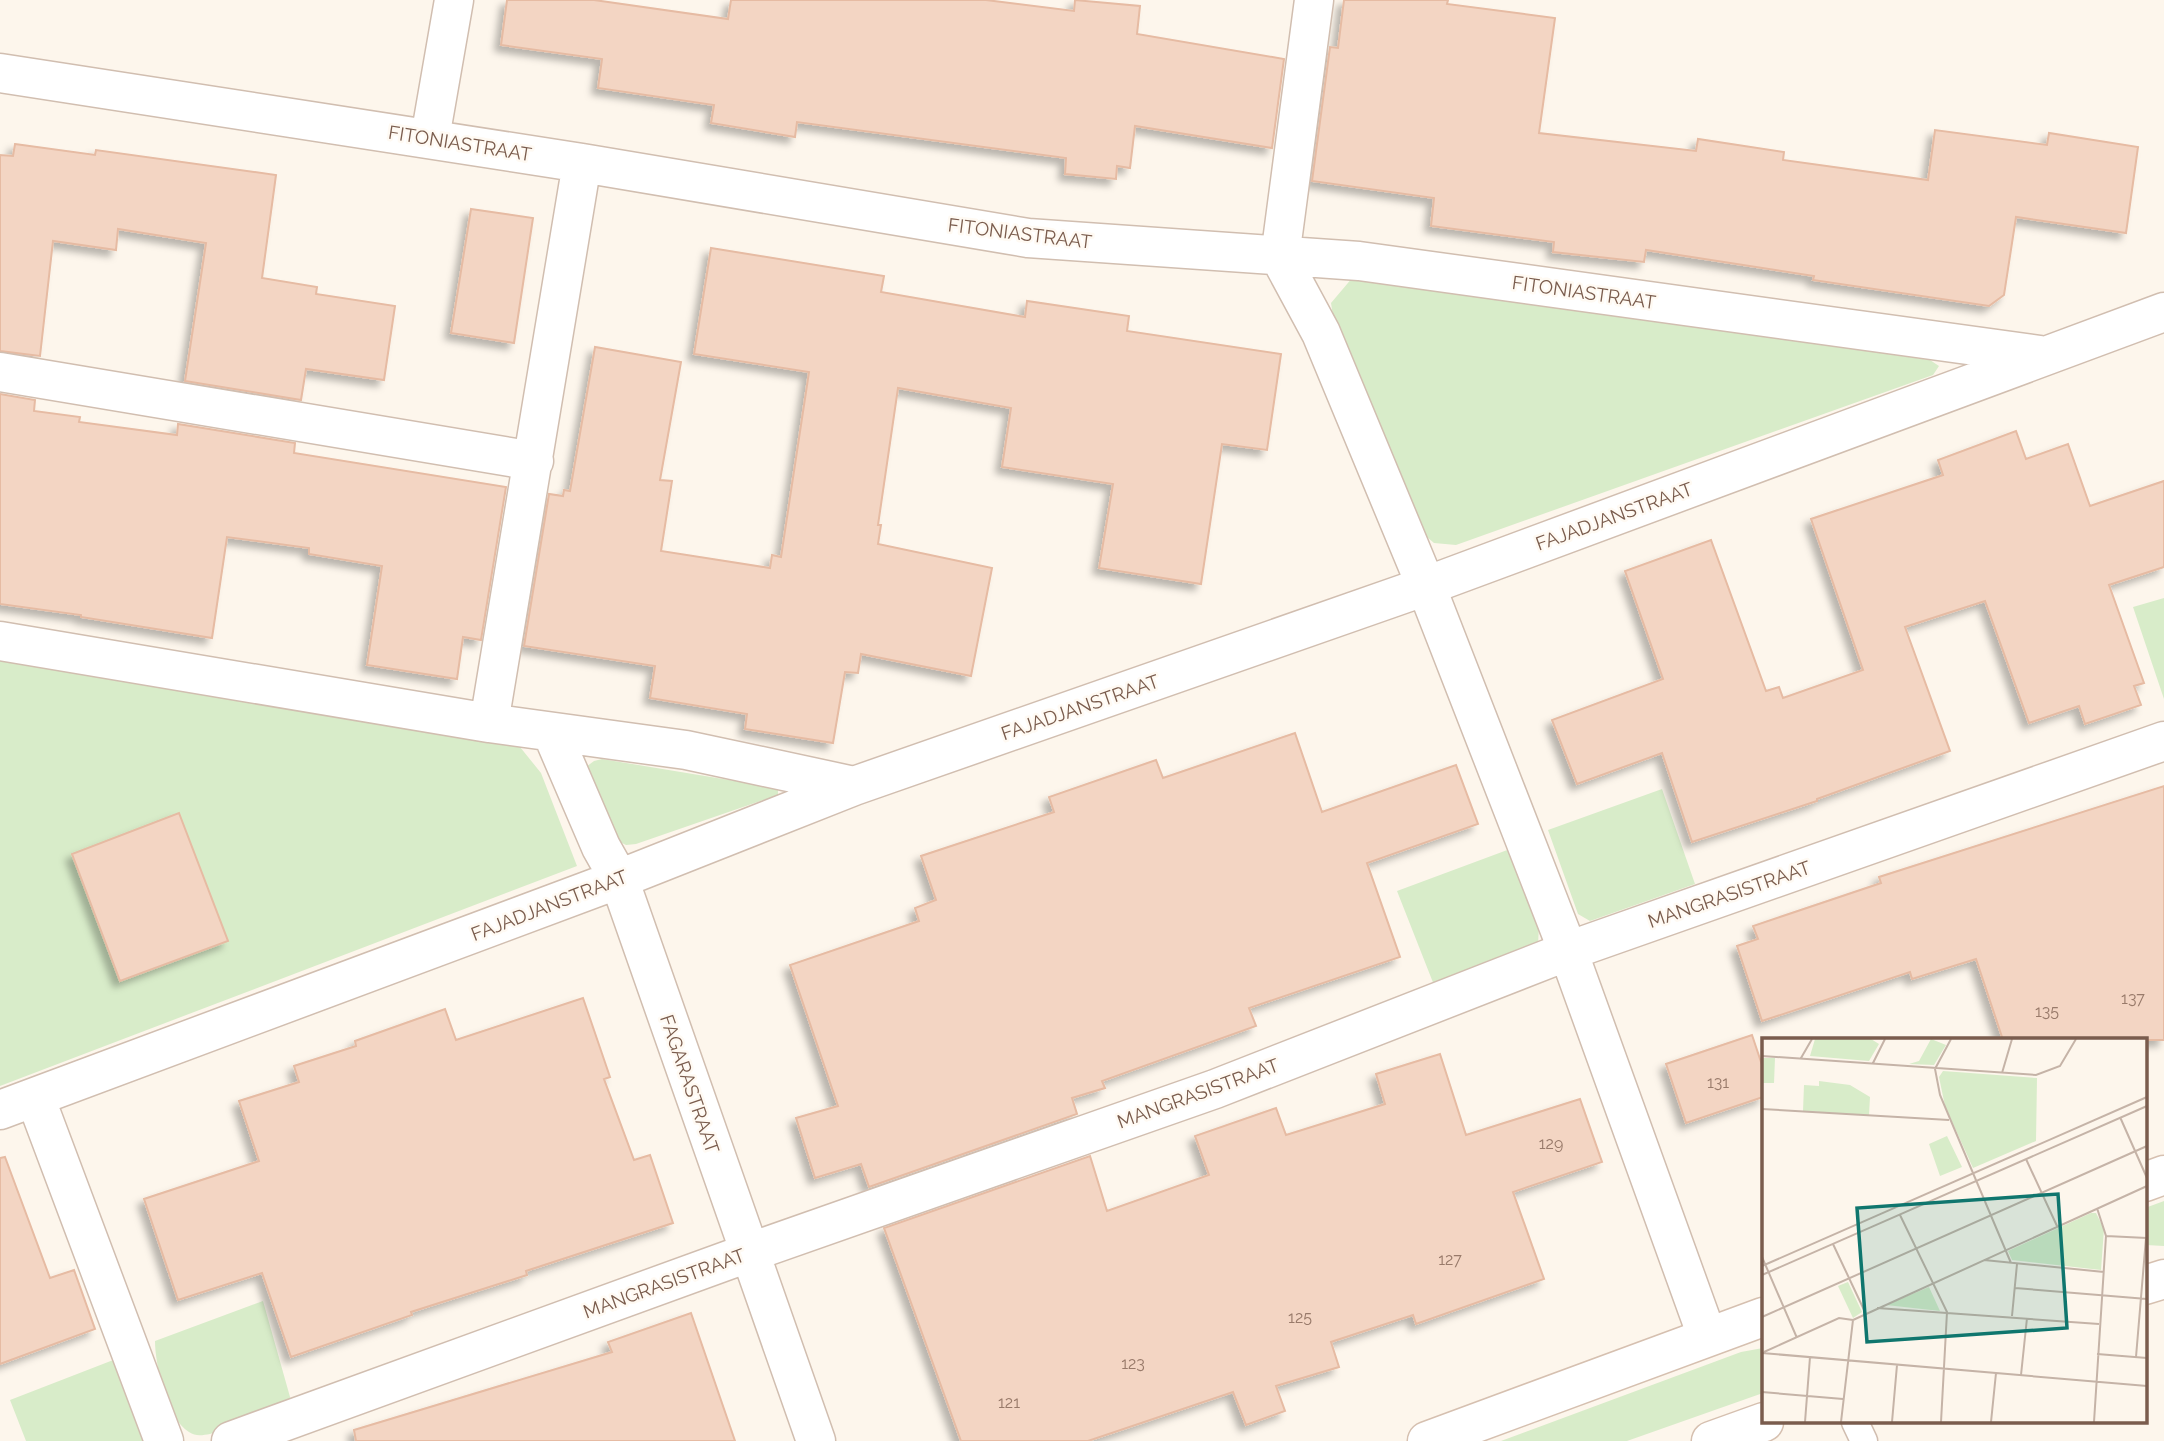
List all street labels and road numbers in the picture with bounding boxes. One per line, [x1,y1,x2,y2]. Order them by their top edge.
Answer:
street label: FITONIASTRAAT [387,121,534,165]
street label: FITONIASTRAAT [947,213,1094,253]
street label: FITONIASTRAAT [1511,271,1658,313]
street label: FAJADJANSTRAAT [1533,477,1696,555]
street label: FAJADJANSTRAAT [998,670,1162,744]
street label: MANGRASISTRAAT [1645,856,1814,932]
street label: FAJADJANSTRAAT [468,865,631,945]
street label: FAGARASTRAAT [656,1012,724,1157]
street label: MANGRASISTRAAT [1114,1053,1282,1132]
street label: MANGRASISTRAAT [580,1243,748,1322]

